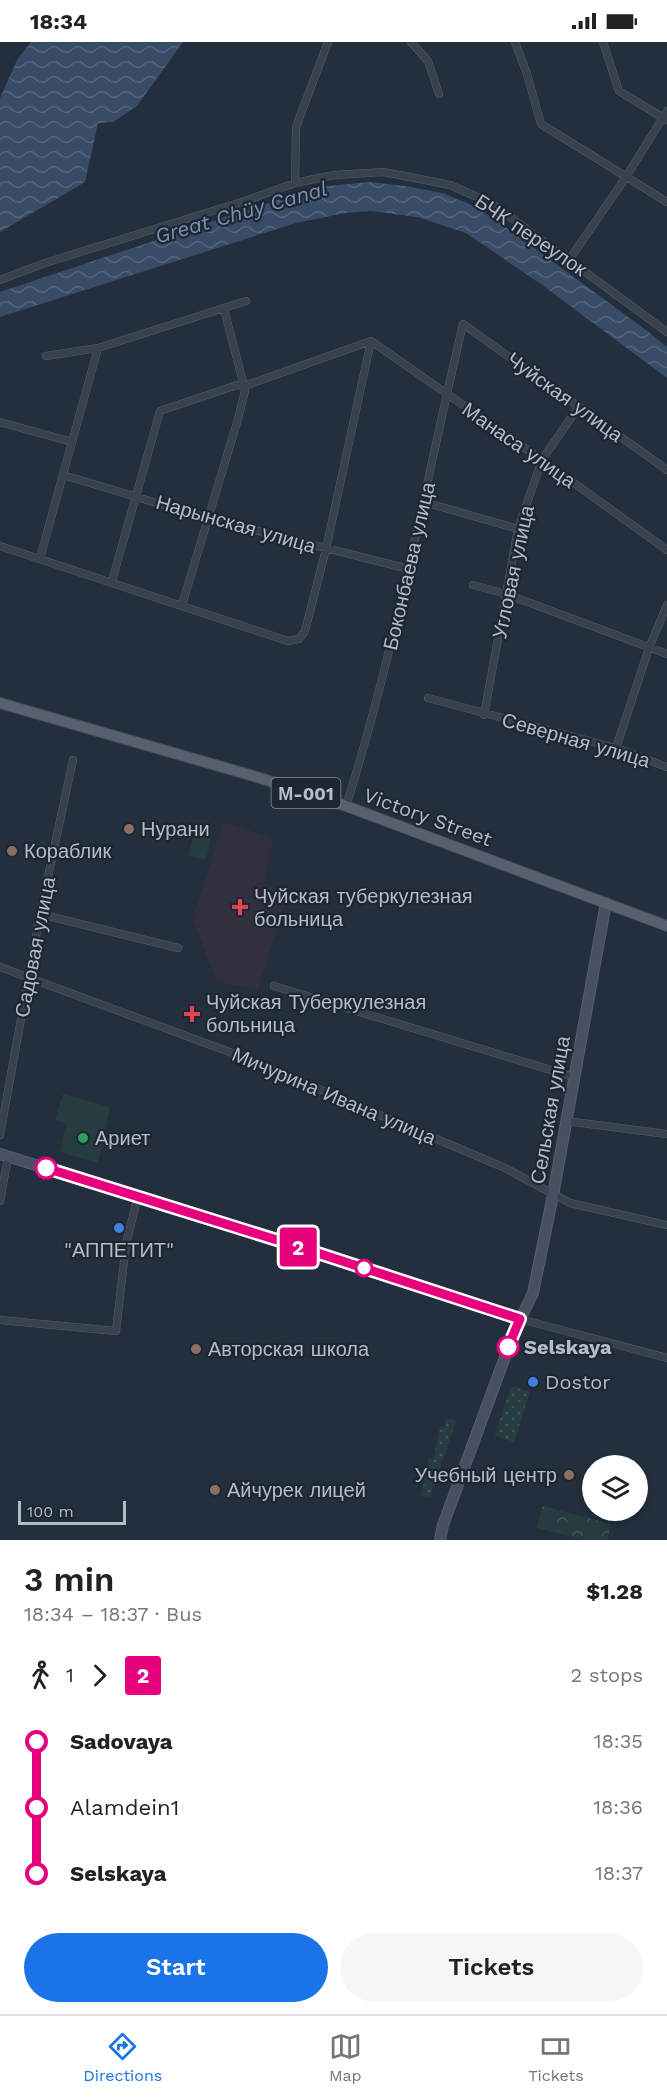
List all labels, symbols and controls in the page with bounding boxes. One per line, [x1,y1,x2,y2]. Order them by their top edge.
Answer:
text: 18:34 [30,9,87,34]
water label: Great Chüy Canal [152,175,330,249]
street label: БЧК переулок [471,189,592,281]
street label: Чуйская улица [502,347,628,448]
street label: Манаса улица [458,397,581,494]
street label: Боконбаева улица [378,479,440,652]
street label: Нарынская улица [153,490,319,559]
street label: Угловая улица [487,502,539,641]
street label: Северная улица [499,707,654,773]
road number: М-001 [272,778,340,808]
street label: Victory Street [361,783,496,852]
place label: Нурани [141,817,210,841]
marker: Нурани [122,822,136,836]
place label: Кораблик [24,839,111,863]
marker: Кораблик [5,844,19,858]
street label: Садовая улица [10,874,61,1019]
place label: Чуйская туберкулезная больница [254,884,473,931]
marker: Чуйская туберкулезная больница [231,898,249,916]
place label: Чуйская Туберкулезная больница [206,990,426,1037]
marker: Чуйская Туберкулезная больница [183,1005,201,1023]
street label: Сельская улица [525,1033,575,1186]
street label: Мичурина Ивана улица [228,1042,440,1150]
place label: Ариет [95,1126,150,1150]
marker: Ариет [76,1131,90,1145]
unlabelled marker [35,1157,57,1179]
marker: "АППЕТИТ" [112,1221,126,1235]
line badge: 2 [278,1228,318,1266]
text: 2 [292,1235,304,1260]
place label: "АППЕТИТ" [64,1238,174,1262]
unlabelled marker [355,1259,373,1277]
place label: Selskaya [524,1335,612,1359]
marker: Selskaya [497,1336,519,1358]
place label: Авторская школа [208,1337,370,1361]
marker: Авторская школа [189,1342,203,1356]
place label: Dostor [545,1370,611,1394]
marker: Dostor [526,1375,540,1389]
map controls [582,1455,648,1521]
button: layers [582,1455,648,1521]
place label: Учебный центр [414,1463,557,1487]
marker: Учебный центр [562,1468,576,1482]
place label: Айчурек лицей [227,1478,366,1502]
marker: Айчурек лицей [208,1483,222,1497]
scale bar [18,1498,126,1526]
text: 100 m [27,1502,74,1521]
text: 3 min [24,1560,114,1599]
text: $1.28 [586,1579,643,1604]
text: 18:34 – 18:37 · Bus [24,1602,202,1626]
icon: walk [24,1659,57,1692]
icon: forward [83,1659,116,1692]
text: 1 [66,1663,74,1687]
text: 2 [137,1663,149,1688]
text: 2 stops [571,1663,643,1687]
text: Sadovaya [70,1729,173,1754]
text: 18:35 [594,1729,643,1753]
text: Alamdein1 [70,1795,179,1820]
text: 18:36 [593,1795,643,1819]
text: Selskaya [70,1861,166,1886]
text: 18:37 [595,1861,643,1885]
button: Start [24,1933,328,2002]
button: Tickets [340,1933,643,2002]
tab: Directions [83,2030,162,2085]
tab: Map [329,2030,362,2085]
tab: Tickets [528,2030,584,2085]

